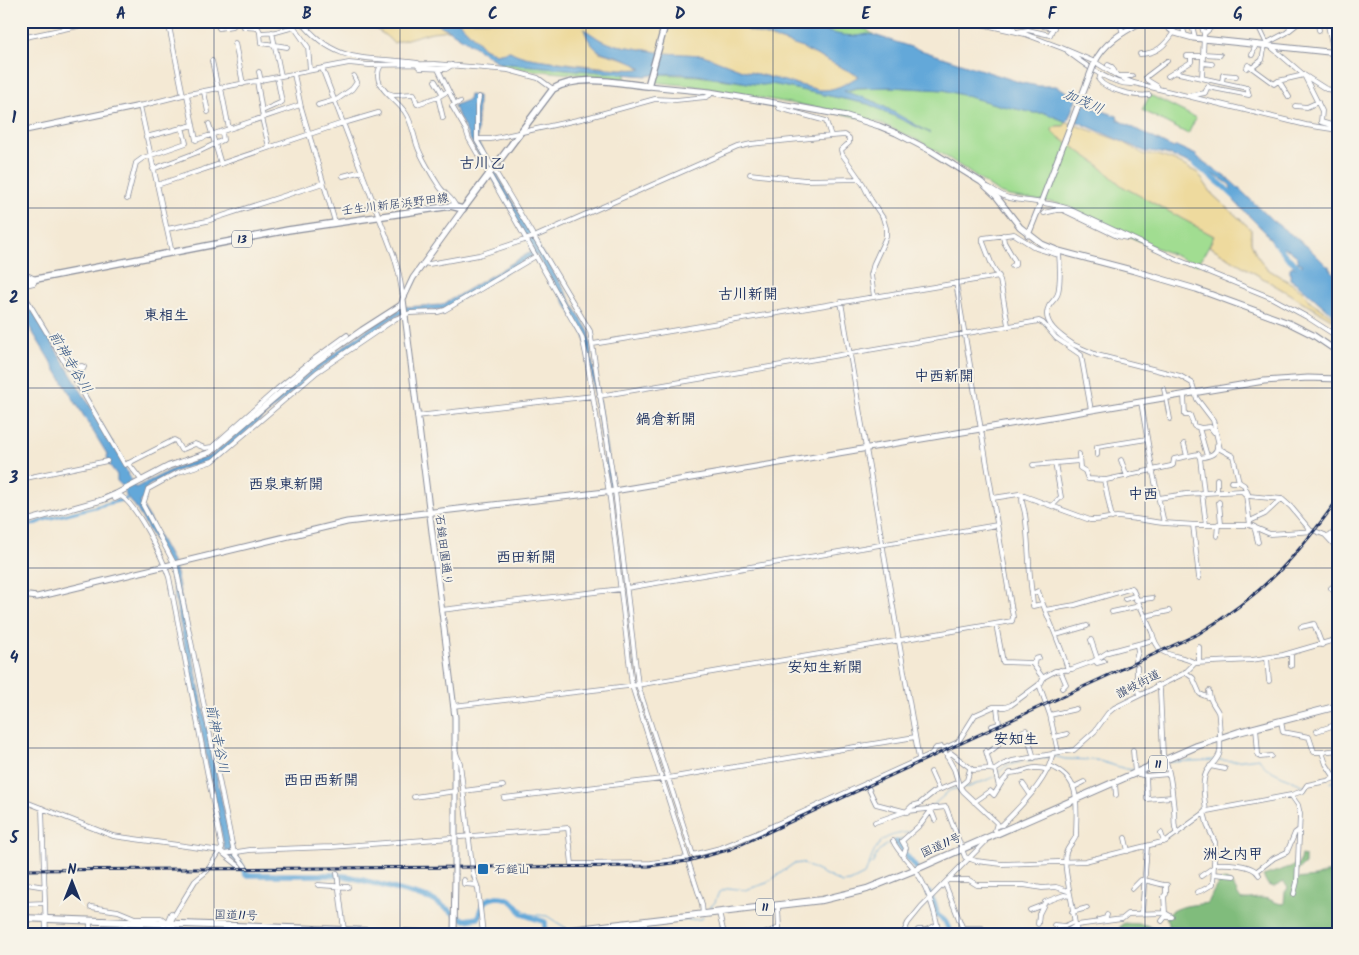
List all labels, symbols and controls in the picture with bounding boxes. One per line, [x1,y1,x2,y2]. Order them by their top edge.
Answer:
text: A [116,2,126,27]
text: B [302,2,312,27]
text: C [488,2,498,27]
text: D [675,2,686,27]
text: E [862,2,872,27]
text: F [1048,2,1058,27]
text: G [1233,2,1243,27]
water label: 加茂川 [1060,83,1107,121]
text: 1 [12,106,17,131]
district label: 古川乙 [459,152,505,176]
street label: 壬生川新居浜野田線 [340,188,450,221]
road number: 13 [232,230,252,248]
district label: 古川新開 [718,283,778,307]
text: 2 [9,286,19,311]
district label: 東相生 [143,304,189,328]
water label: 前神寺谷川 [43,327,98,398]
district label: 中西新開 [914,365,974,389]
district label: 鍋倉新開 [636,408,696,432]
text: 3 [9,466,19,491]
district label: 西泉東新開 [248,473,324,497]
district label: 中西 [1128,483,1158,507]
street label: 石鎚田園通り [430,513,457,587]
district label: 西田新開 [496,546,556,570]
text: 4 [10,646,19,671]
district label: 安知生新開 [787,656,863,680]
street label: 讃岐街道 [1113,665,1164,704]
water label: 前神寺谷川 [200,703,234,776]
district label: 安知生 [993,728,1039,752]
road number: 11 [1149,756,1167,772]
district label: 西田西新開 [283,769,359,793]
text: 5 [9,826,20,851]
street label: 国道11号 [917,828,965,863]
district label: 洲之内甲 [1203,843,1263,867]
north arrow [48,858,98,908]
text: N [68,859,77,881]
place label: 石鎚山 [494,860,530,879]
marker: 石鎚山 [476,862,490,876]
road number: 11 [756,899,774,916]
street label: 国道11号 [214,905,258,926]

